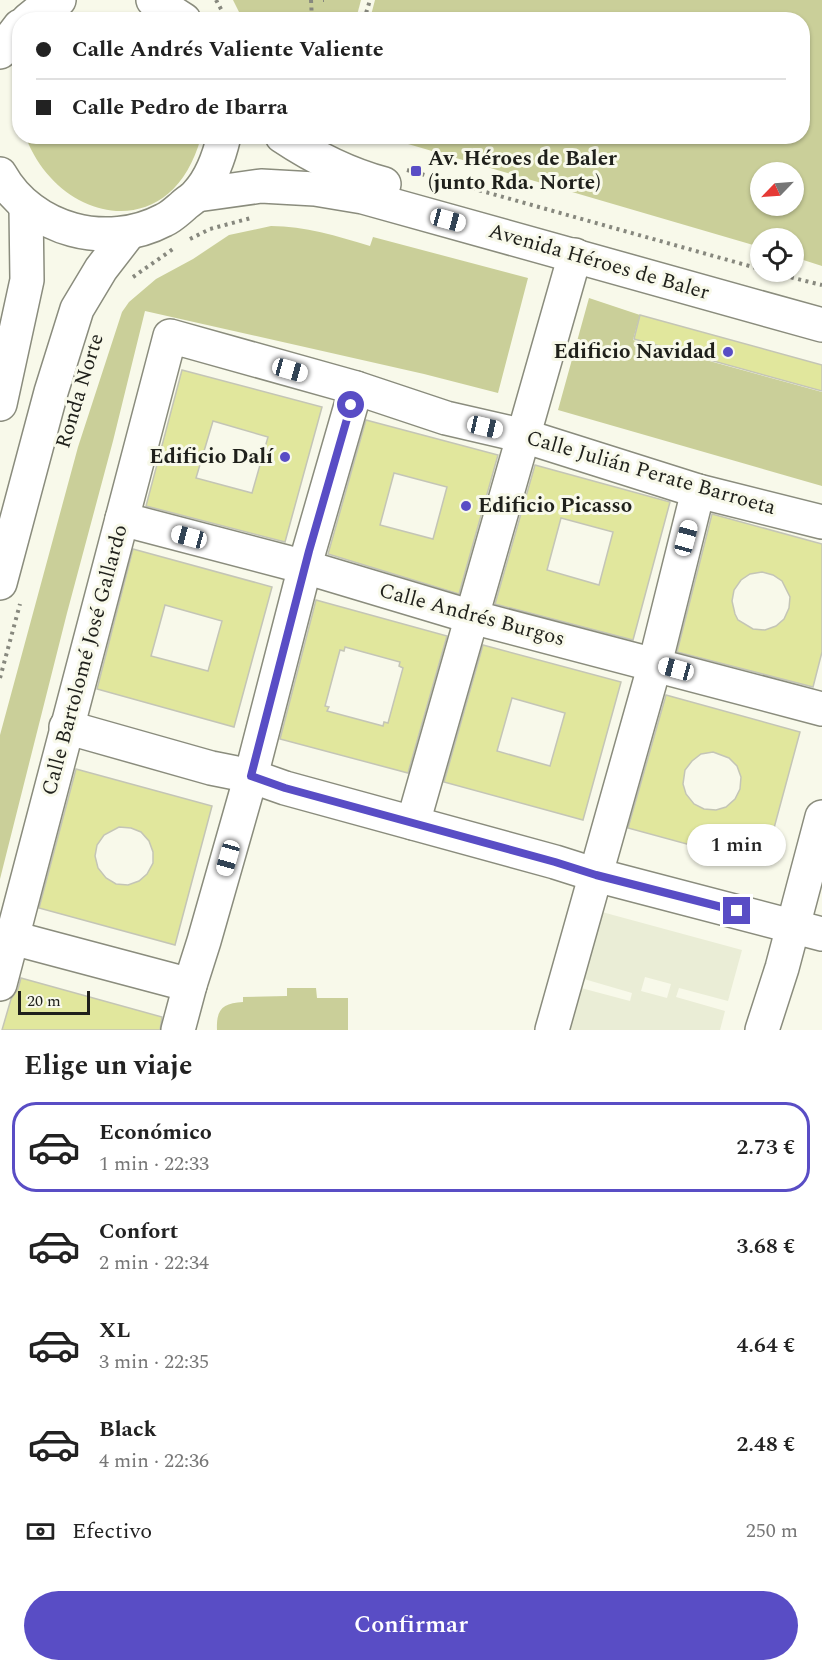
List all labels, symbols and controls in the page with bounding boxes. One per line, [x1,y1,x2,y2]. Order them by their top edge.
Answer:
text: Calle Andrés Valiente Valiente [72,33,384,66]
text: Calle Pedro de Ibarra [72,91,288,124]
place label: Av. Héroes de Baler (junto Rda. Norte) [428,143,617,199]
north arrow [750,162,804,216]
map controls [750,162,804,282]
marker: Av. Héroes de Baler (junto Rda. Norte) [409,164,423,178]
car [428,207,468,233]
street label: Avenida Héroes de Baler [485,215,713,309]
button: locate [750,228,804,282]
street label: Ronda Norte [47,330,113,452]
place label: Edificio Navidad [554,336,716,368]
marker: Edificio Navidad [721,345,735,359]
car [270,356,310,384]
route start [337,391,364,418]
car [465,414,505,440]
street label: Calle Julián Perate Barroeta [522,422,780,524]
place label: Edificio Dalí [149,441,274,473]
marker: Edificio Dalí [278,450,292,464]
place label: Edificio Picasso [478,490,632,522]
marker: Edificio Picasso [459,499,473,513]
car [673,518,699,558]
street label: Calle Bartolomé José Gallardo [33,521,137,799]
car [169,524,209,550]
street label: Calle Andrés Burgos [375,575,569,655]
car [656,656,696,682]
callout: 1 min [688,824,786,866]
text: 1 min [711,830,762,860]
car [214,838,242,878]
route end [723,897,750,924]
scale bar [18,988,90,1016]
text: 20 m [27,989,61,1013]
text: Elige un viaje [24,1045,192,1087]
text: Económico [99,1116,212,1149]
icon: car [27,1120,81,1174]
text: 2.73 € [737,1131,795,1164]
text: 1 min · 22:33 [99,1149,209,1179]
text: Confort [99,1215,178,1248]
icon: car [27,1219,81,1273]
text: 3.68 € [737,1230,795,1263]
text: 2 min · 22:34 [99,1248,209,1278]
text: XL [99,1314,130,1347]
icon: car [27,1318,81,1372]
text: 4.64 € [737,1329,795,1362]
text: 3 min · 22:35 [99,1347,209,1377]
text: Black [99,1413,157,1446]
icon: car [27,1417,81,1471]
text: 2.48 € [737,1428,795,1461]
text: 4 min · 22:36 [99,1446,209,1476]
icon: cash [24,1515,57,1548]
text: Efectivo [72,1515,152,1548]
text: 250 m [746,1516,798,1546]
button: Confirmar [24,1591,798,1660]

